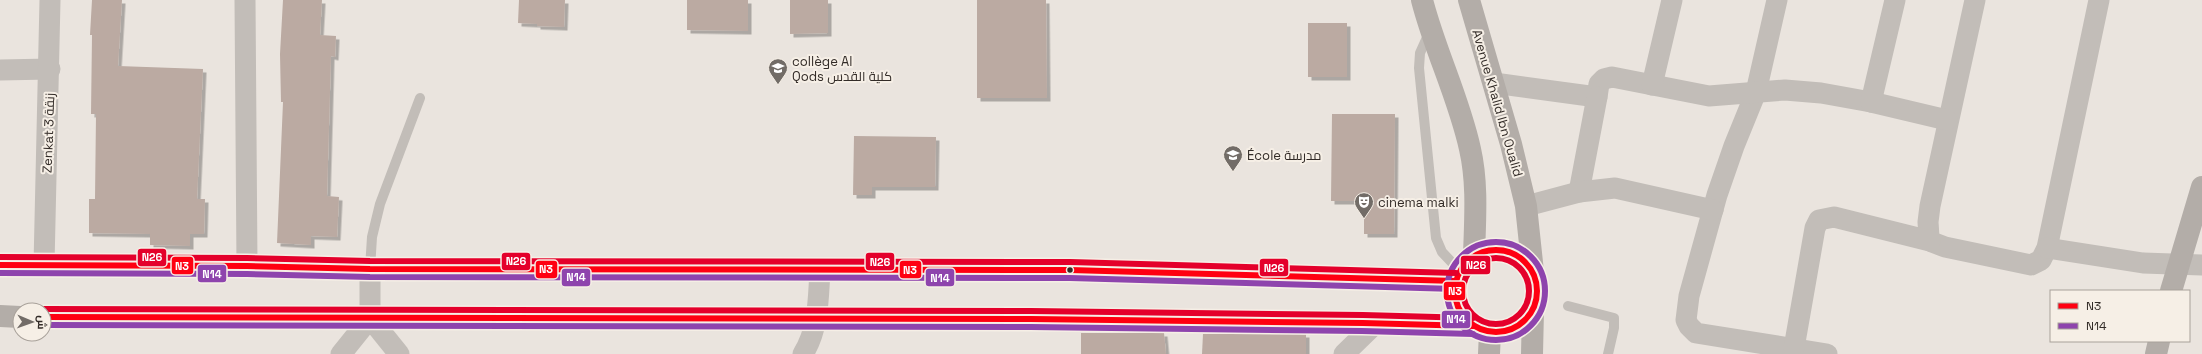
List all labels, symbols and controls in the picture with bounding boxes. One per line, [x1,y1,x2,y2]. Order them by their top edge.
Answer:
street label: Avenue Khalid Ibn Oualid [1468,28,1527,179]
place label: collège Al Qods كلية القدس [792,53,892,85]
school or university icon: collège Al Qods كلية القدس [767,57,789,85]
street label: Zenkat 3 زنقة [39,93,58,173]
school or university icon: École مدرسة [1222,144,1244,172]
place label: École مدرسة [1247,147,1321,164]
theatre icon: cinema malki [1353,191,1375,219]
place label: cinema malki [1378,194,1459,211]
line badge: N26 [137,248,167,267]
text: N26 [142,250,163,264]
line badge: N26 [501,252,531,271]
line badge: N26 [865,252,895,271]
text: N26 [506,254,527,268]
text: N26 [870,255,891,269]
line badge: N26 [1460,255,1491,275]
line badge: N3 [171,256,194,275]
line badge: N26 [1259,258,1289,277]
text: N26 [1466,258,1487,272]
text: N3 [175,259,189,273]
line badge: N3 [535,260,558,279]
line badge: N3 [899,260,922,279]
text: N26 [1264,261,1285,275]
text: N3 [539,262,553,276]
text: N3 [903,263,917,277]
line badge: N14 [197,264,227,283]
unlabelled marker [1065,265,1075,275]
text: N14 [202,267,222,281]
line badge: N14 [561,268,591,287]
line badge: N14 [925,268,955,287]
text: N14 [566,270,586,284]
text: N14 [930,271,950,285]
line badge: N3 [1443,281,1466,301]
text: N3 [1448,284,1462,298]
legend [2050,290,2190,342]
text: N3 [2086,298,2101,314]
north arrow [12,302,52,342]
line badge: N14 [1441,310,1471,329]
text: N14 [1446,312,1466,326]
text: ش [35,315,49,330]
text: N14 [2086,318,2107,334]

